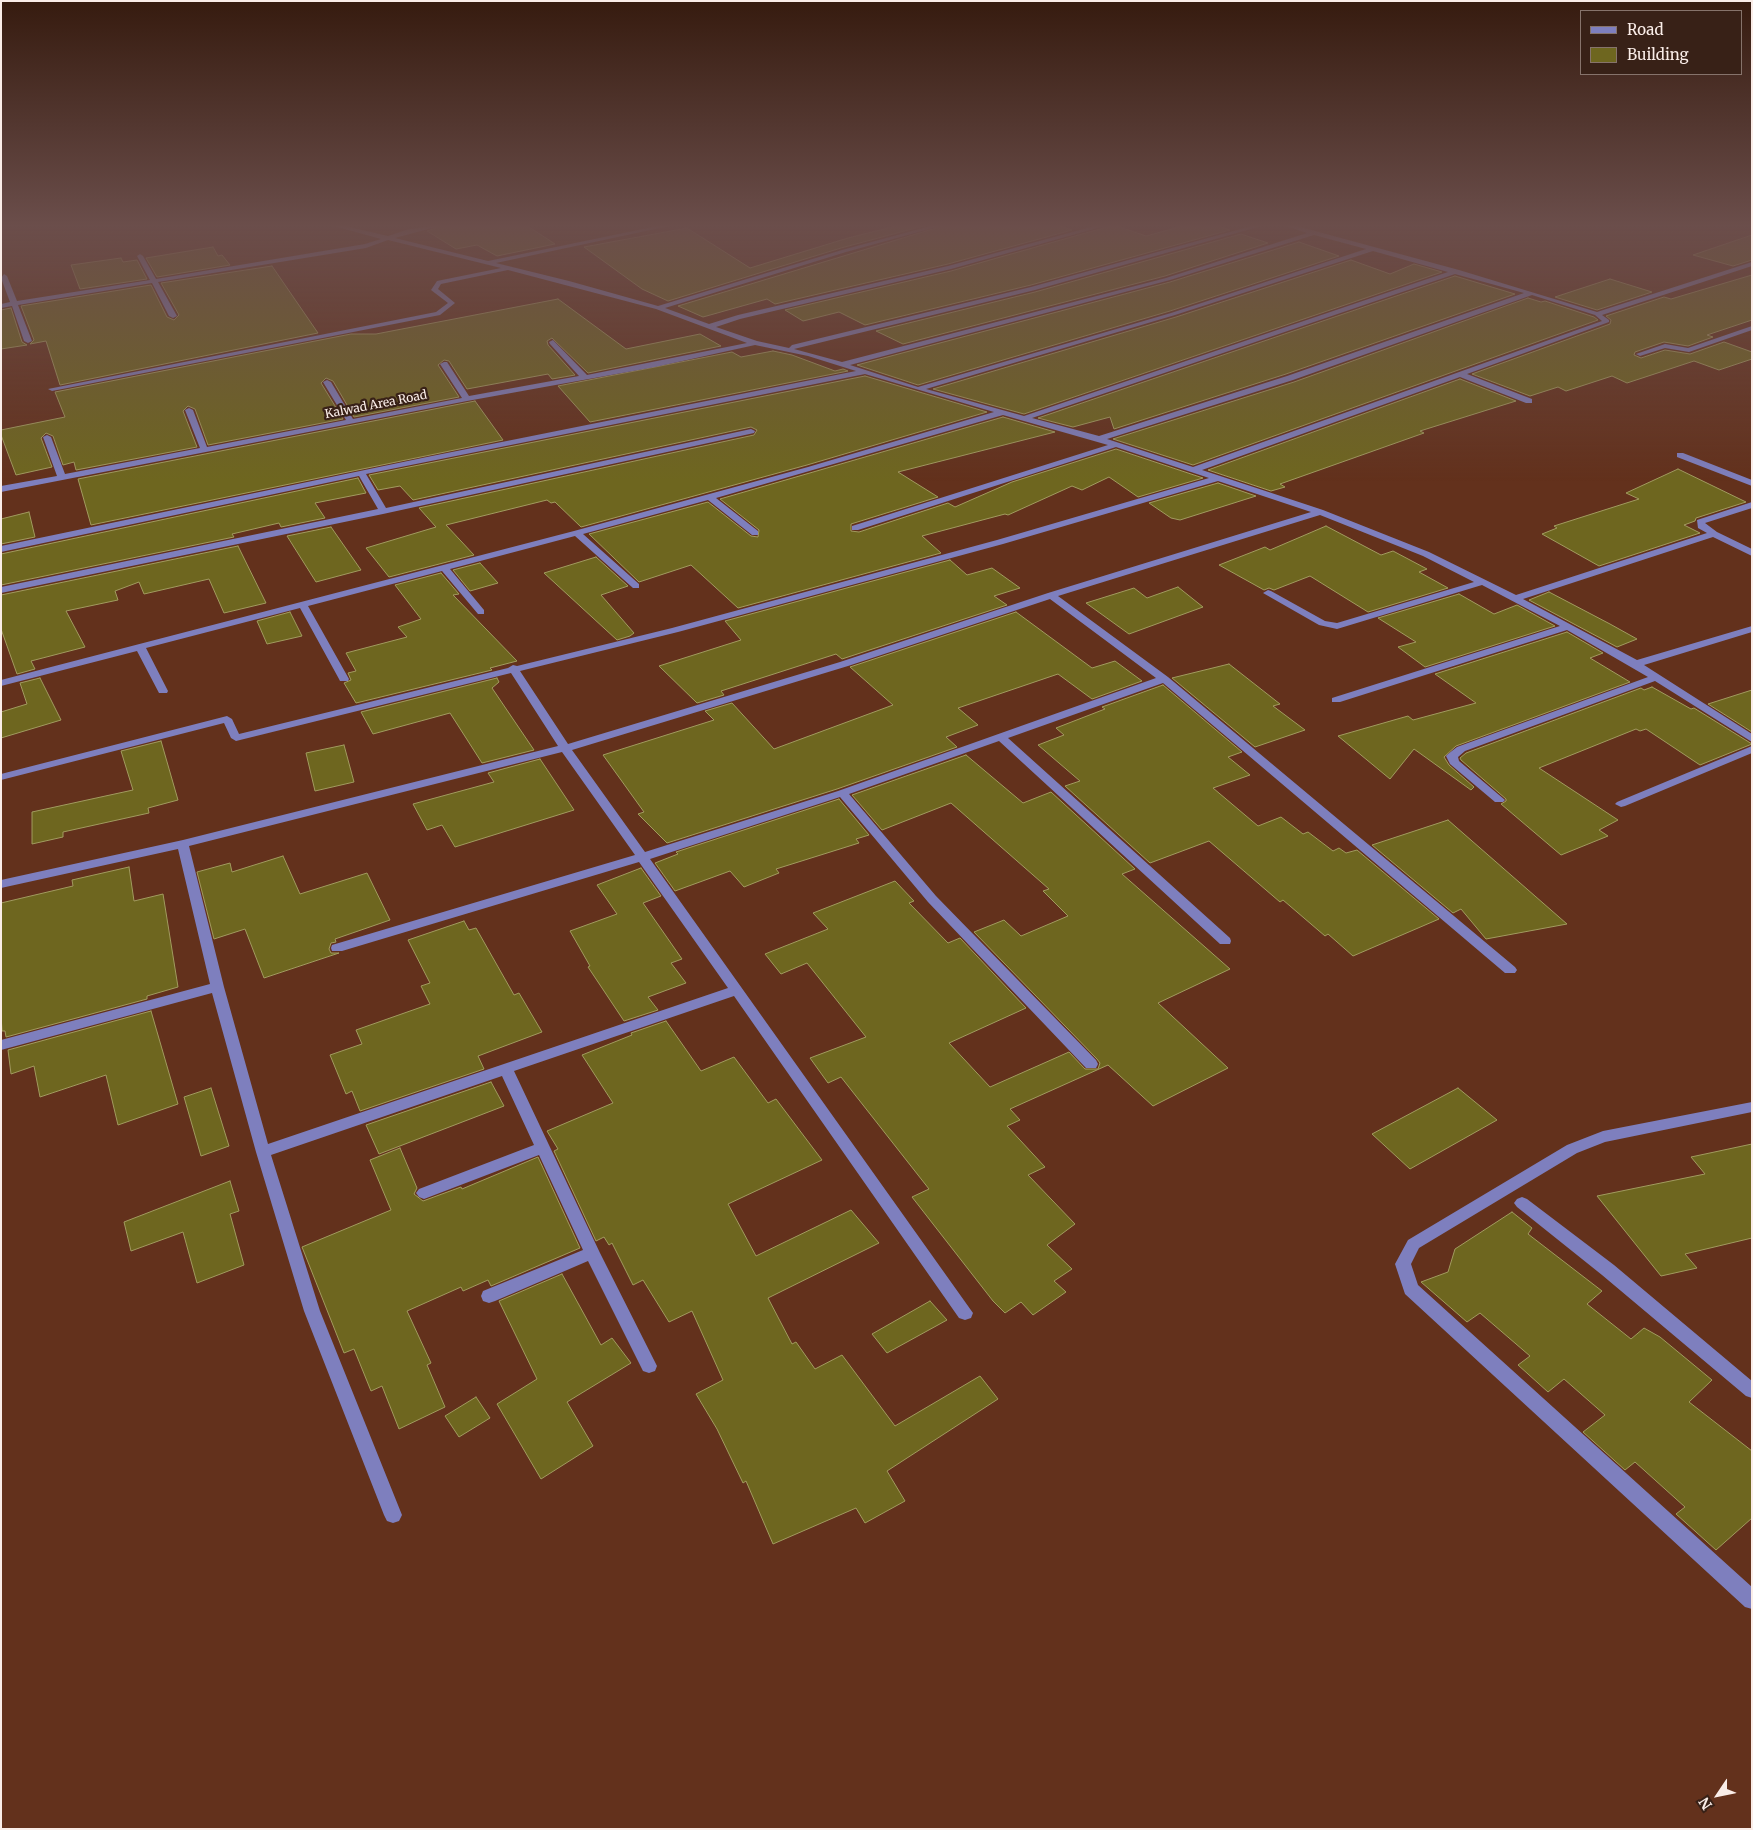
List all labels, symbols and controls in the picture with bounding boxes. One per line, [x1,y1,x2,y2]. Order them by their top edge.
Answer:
legend [1580,10,1743,75]
text: Road [1627,20,1663,39]
text: Building [1627,45,1689,64]
street label: Kalwad Area Road [324,388,428,422]
north arrow [1693,1770,1743,1820]
text: N [1695,1794,1716,1813]

